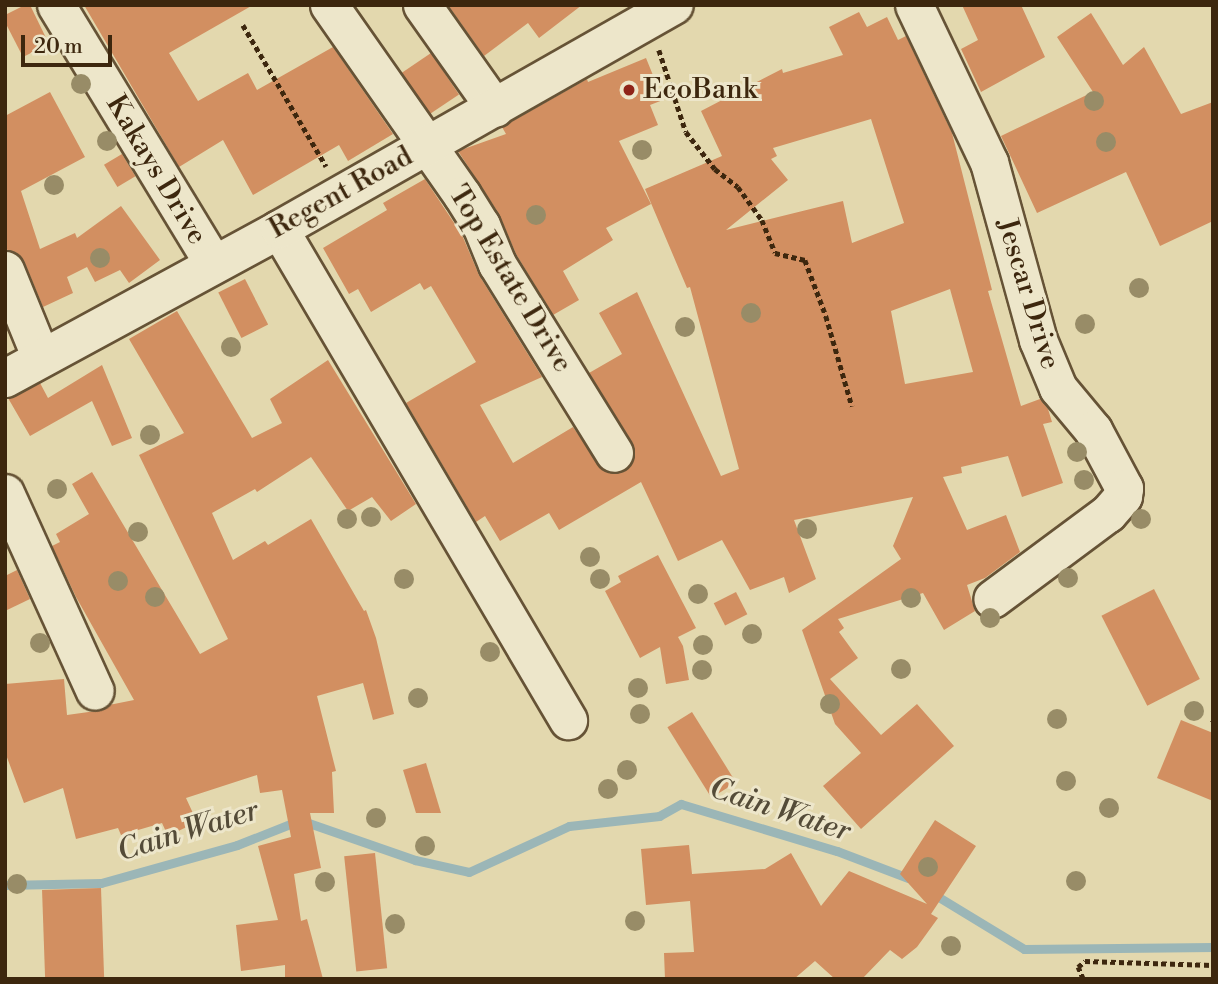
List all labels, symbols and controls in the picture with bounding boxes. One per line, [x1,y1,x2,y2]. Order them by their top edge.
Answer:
scale bar [24,21,116,65]
text: 20 m [34,34,83,60]
place label: EcoBank [643,73,757,107]
marker: EcoBank [621,82,637,98]
street label: Kakays Drive [98,89,214,251]
street label: Regent Road [263,140,419,246]
street label: Top Estate Drive [441,179,579,379]
street label: Jescar Drive [989,215,1067,373]
water label: Cain Water [705,770,855,850]
water label: Cain Water [113,792,263,870]

